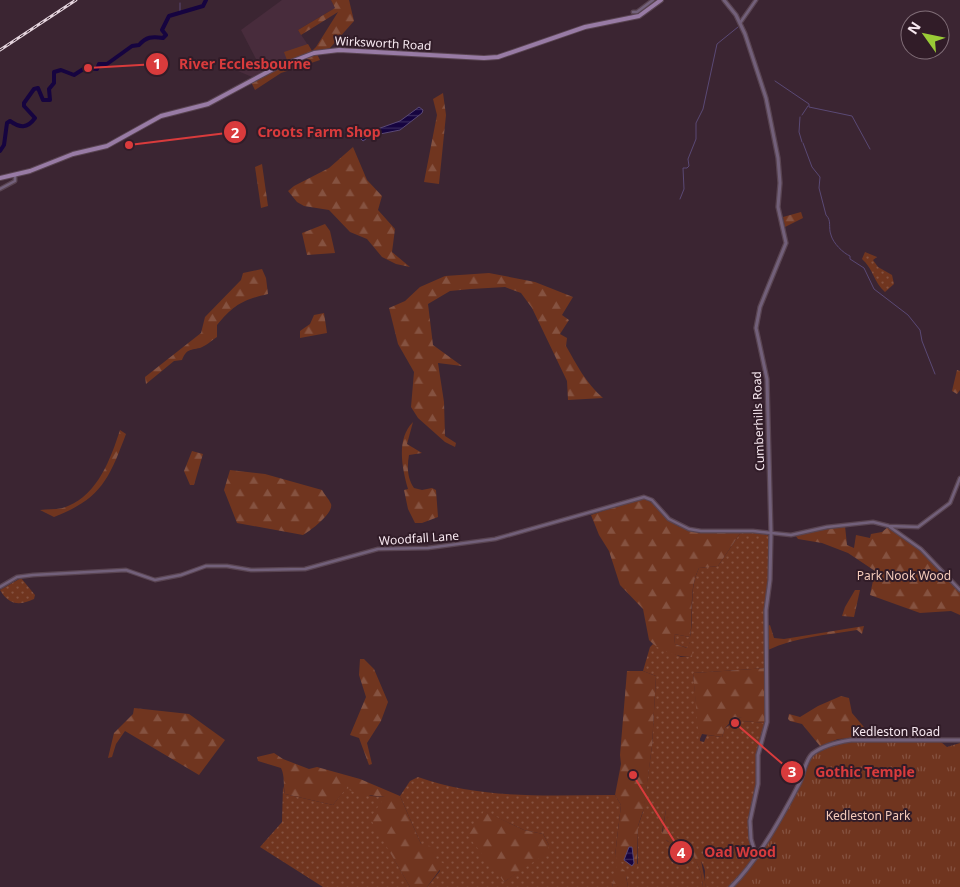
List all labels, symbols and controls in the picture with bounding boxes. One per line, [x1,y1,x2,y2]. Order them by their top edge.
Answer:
north arrow [900,10,950,60]
text: N [903,18,925,38]
street label: Wirksworth Road [334,32,432,54]
callout: River Ecclesbourne [144,49,321,78]
text: 1 [153,53,161,73]
text: River Ecclesbourne [179,54,311,73]
callout: Croots Farm Shop [222,118,390,147]
text: 2 [231,122,240,142]
text: Croots Farm Shop [257,122,381,141]
street label: Cumberhills Road [748,371,768,471]
street label: Woodfall Lane [378,527,460,549]
park label: Park Nook Wood [857,567,951,584]
street label: Kedleston Road [852,723,940,740]
callout: Gothic Temple [780,757,924,786]
text: 3 [788,761,796,781]
text: Gothic Temple [815,762,915,781]
park label: Kedleston Park [826,807,911,824]
callout: Oad Wood [669,838,785,867]
text: 4 [677,842,686,862]
text: Oad Wood [704,842,776,861]

